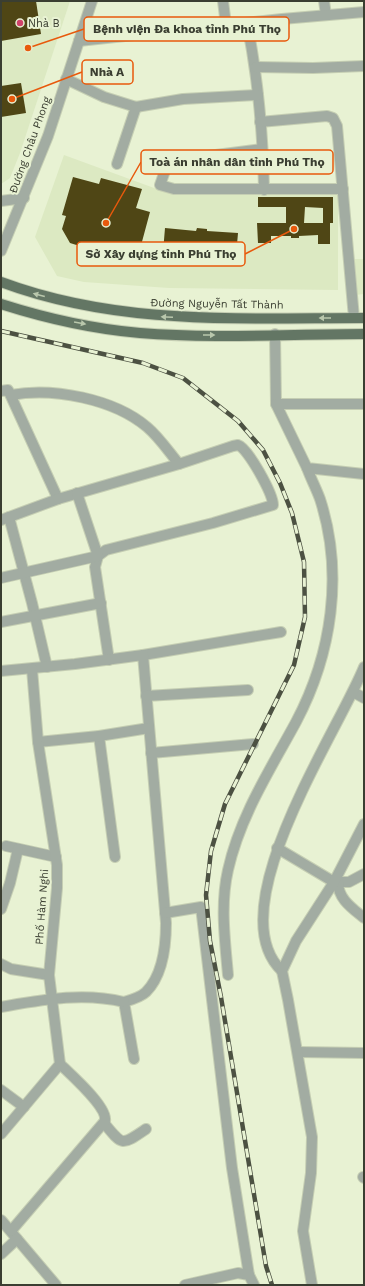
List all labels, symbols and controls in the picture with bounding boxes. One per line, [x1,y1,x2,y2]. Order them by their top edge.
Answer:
place label: Nhà B [28,17,60,30]
callout: Bệnh viện Đa khoa tỉnh Phú Thọ [84,17,289,41]
marker: Nhà B [15,18,25,28]
text: Bệnh viện Đa khoa tỉnh Phú Thọ [93,22,281,36]
callout: Nhà A [82,60,133,84]
text: Nhà A [90,65,125,79]
street label: Đường Châu Phong [6,95,54,195]
callout: Toà án nhân dân tỉnh Phú Thọ [141,150,333,174]
text: Toà án nhân dân tỉnh Phú Thọ [149,155,325,169]
callout: Sở Xây dựng tỉnh Phú Thọ [77,242,245,266]
text: Sở Xây dựng tỉnh Phú Thọ [85,247,237,261]
one-way arrow [33,292,45,298]
street label: Đường Nguyễn Tất Thành [150,295,284,312]
one-way arrow [161,313,173,320]
one-way arrow [318,315,331,321]
one-way arrow [74,320,86,326]
one-way arrow [203,332,216,338]
street label: Phố Hàm Nghi [33,869,51,945]

